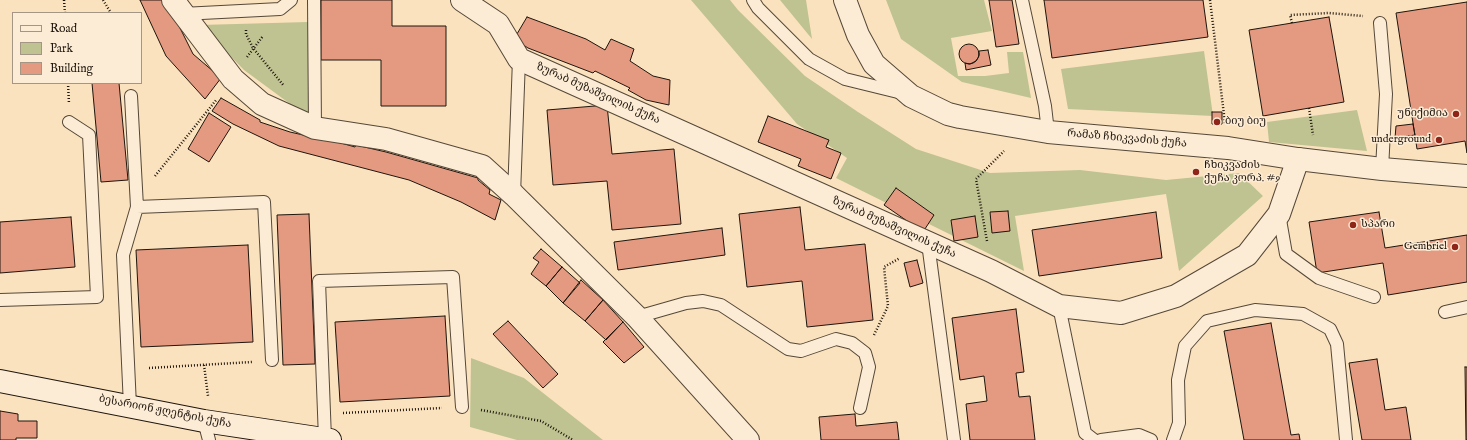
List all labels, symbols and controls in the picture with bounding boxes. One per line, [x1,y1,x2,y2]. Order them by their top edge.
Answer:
legend [12,12,142,84]
text: Road [50,21,77,36]
text: Park [50,41,73,56]
text: Building [50,61,93,76]
street label: ზურაბ მუზაშვილის ქუჩა [534,61,662,127]
place label: უნიქიმია [1397,107,1448,121]
marker: უნიქიმია [1451,109,1461,119]
place label: ბიუ ბიუ [1225,115,1266,129]
marker: ბიუ ბიუ [1212,117,1222,127]
street label: რამაზ ჩხიკვაძის ქუჩა [1067,127,1187,151]
place label: underground [1371,133,1431,147]
marker: underground [1434,135,1444,145]
place label: ჩხიკვაძის ქუჩა კორპ. #9 [1204,159,1280,185]
marker: ჩხიკვაძის ქუჩა კორპ. #9 [1191,167,1201,177]
street label: ზურაბ მუზაშვილის ქუჩა [830,195,958,261]
place label: სპარი [1361,218,1395,232]
marker: სპარი [1348,220,1358,230]
place label: Gembriel [1404,240,1447,254]
marker: Gembriel [1450,242,1460,252]
street label: ბესარიონ ჟღენტის ქუჩა [98,393,232,431]

